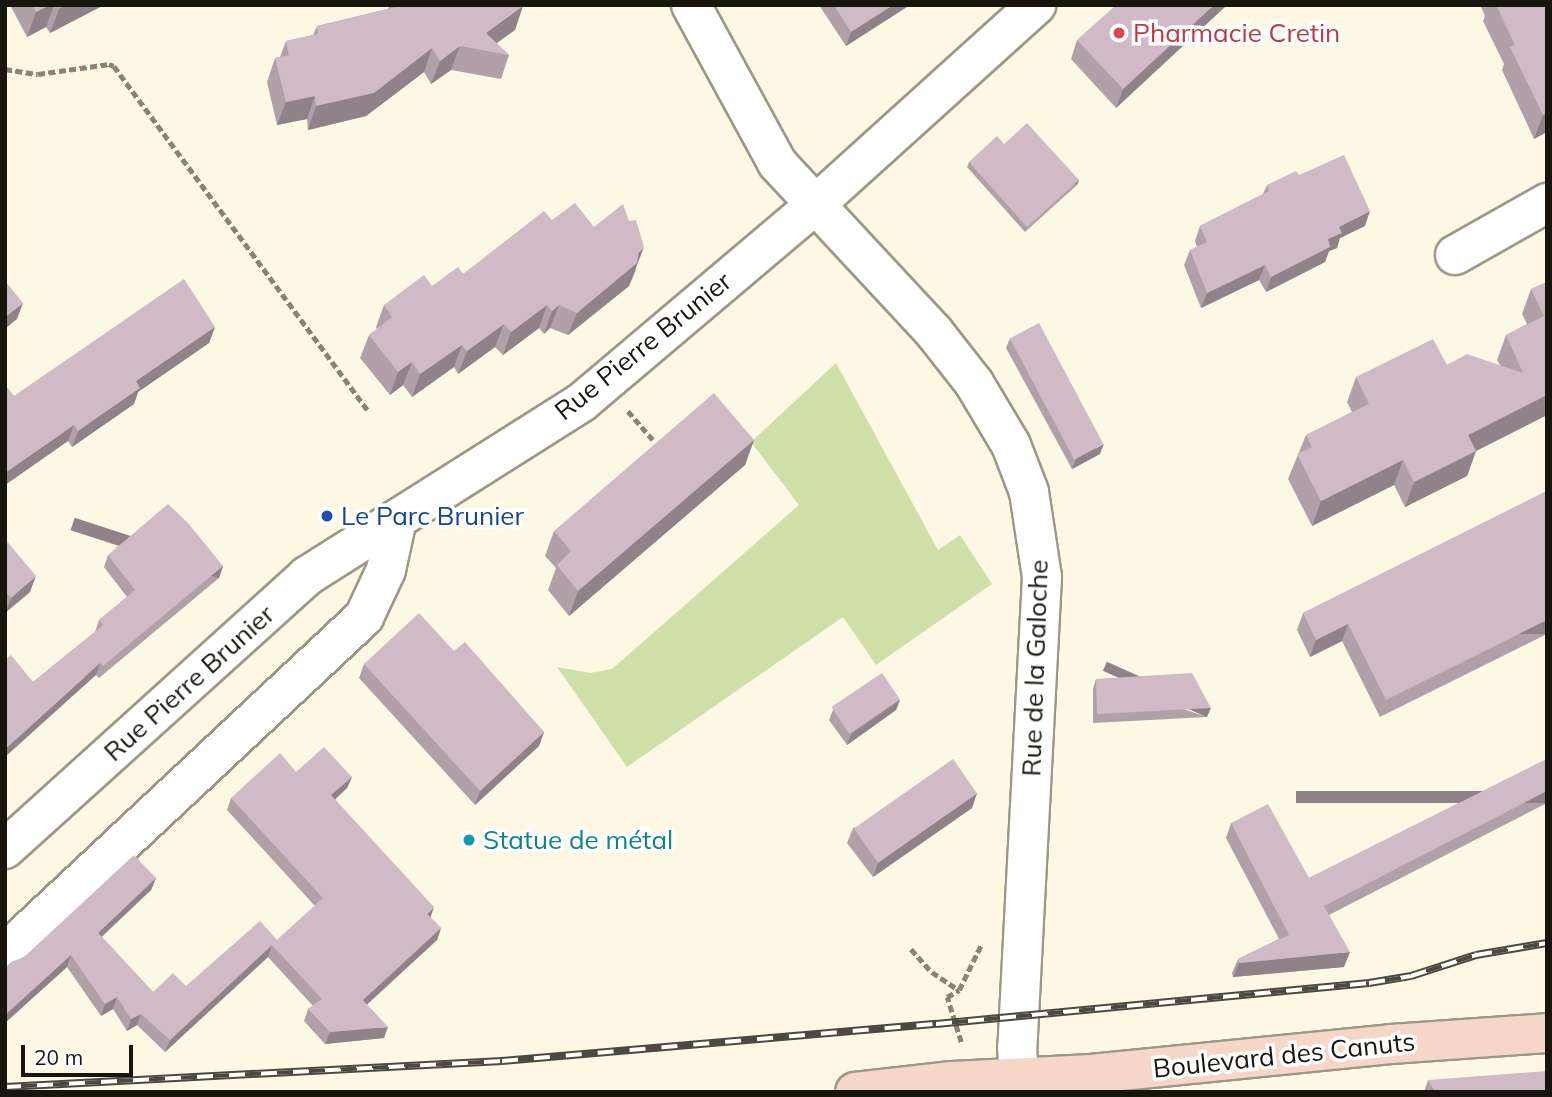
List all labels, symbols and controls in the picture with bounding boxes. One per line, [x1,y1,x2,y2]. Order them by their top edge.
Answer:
place label: Pharmacie Cretin [1133,17,1340,49]
marker: Pharmacie Cretin [1111,25,1127,41]
street label: Rue Pierre Brunier [548,265,738,427]
place label: Le Parc Brunier [341,500,524,532]
marker: Le Parc Brunier [319,508,335,524]
street label: Rue de la Galoche [1016,559,1054,777]
street label: Rue Pierre Brunier [98,598,280,768]
place label: Statue de métal [483,824,673,856]
marker: Statue de métal [461,832,477,848]
street label: Boulevard des Canuts [1152,1026,1416,1084]
scale bar [24,1030,136,1074]
text: 20 m [34,1044,83,1070]

